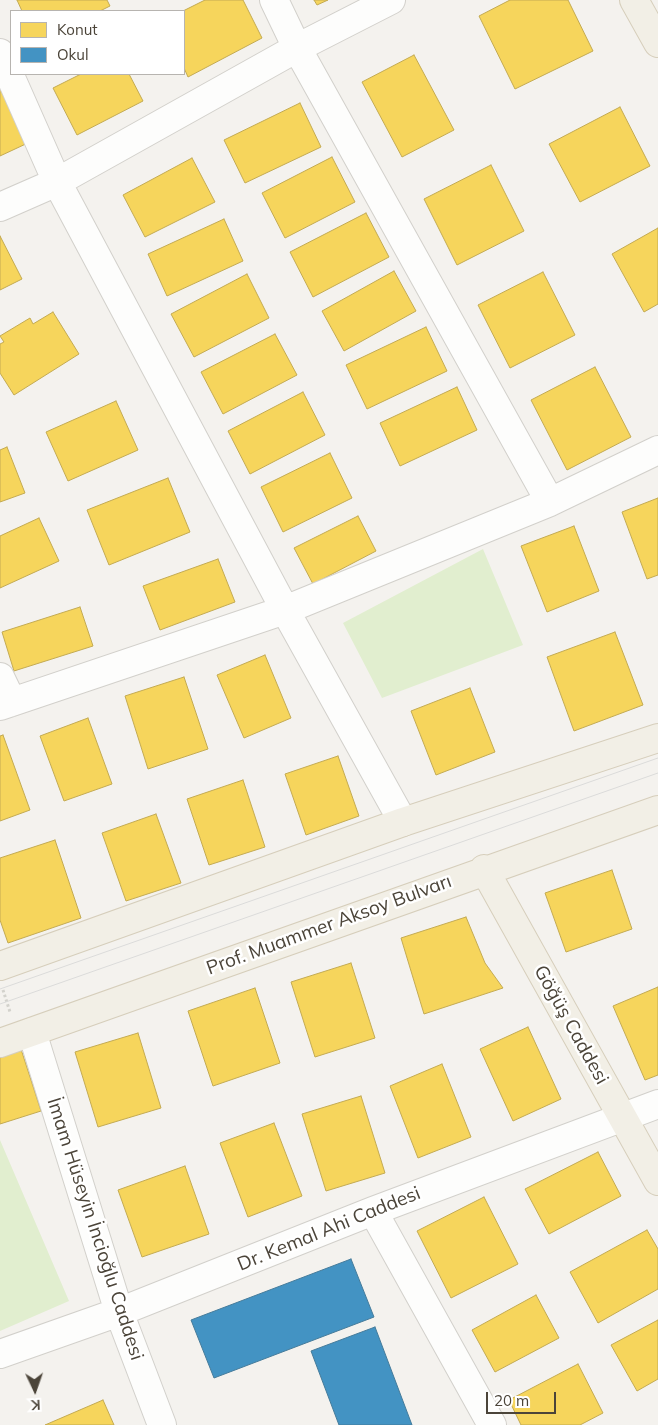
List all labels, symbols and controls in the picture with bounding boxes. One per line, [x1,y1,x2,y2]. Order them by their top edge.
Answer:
legend [10,10,185,75]
text: Konut [57,20,98,39]
text: Okul [57,45,89,64]
street label: Prof. Muammer Aksoy Bulvarı [203,870,455,980]
street label: Göğüş Caddesi [529,961,613,1089]
street label: İmam Hüseyin İncioğlu Caddesi [42,1095,148,1363]
street label: Dr. Kemal Ahi Caddesi [234,1182,424,1276]
north arrow [10,1365,60,1415]
scale bar [488,1382,558,1414]
text: 20 m [494,1391,529,1410]
text: K [31,1396,41,1414]

